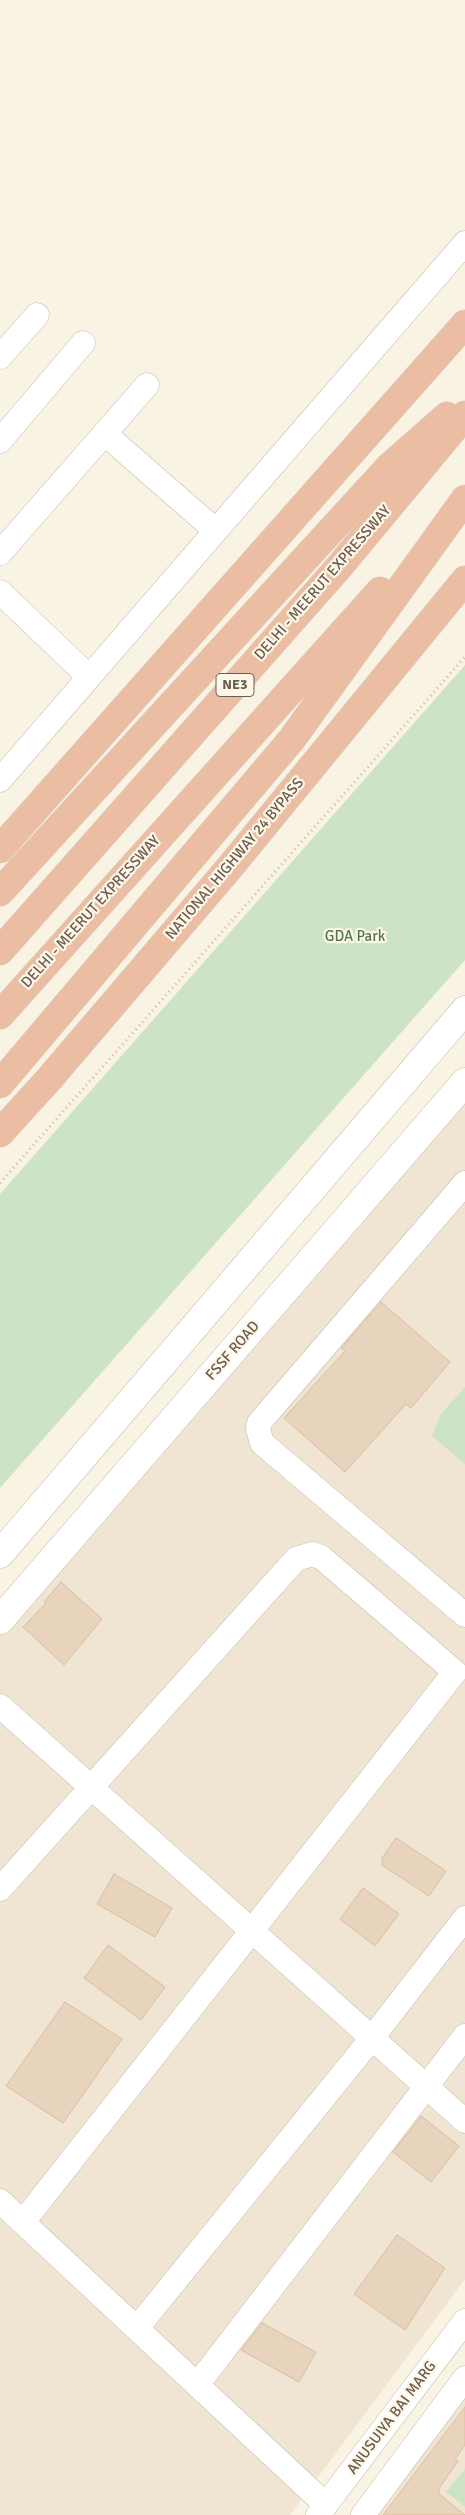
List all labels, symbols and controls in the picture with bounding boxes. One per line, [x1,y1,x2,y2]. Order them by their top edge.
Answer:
street label: DELHI - MEERUT EXPRESSWAY [251,502,395,664]
road number: NE3 [216,674,254,696]
street label: NATIONAL HIGHWAY 24 BYPASS [162,775,308,943]
street label: DELHI - MEERUT EXPRESSWAY [18,832,164,992]
park label: GDA Park [325,928,385,946]
street label: FSSF ROAD [202,1318,264,1384]
street label: ANUSUIYA BAI MARG [344,2358,440,2478]

